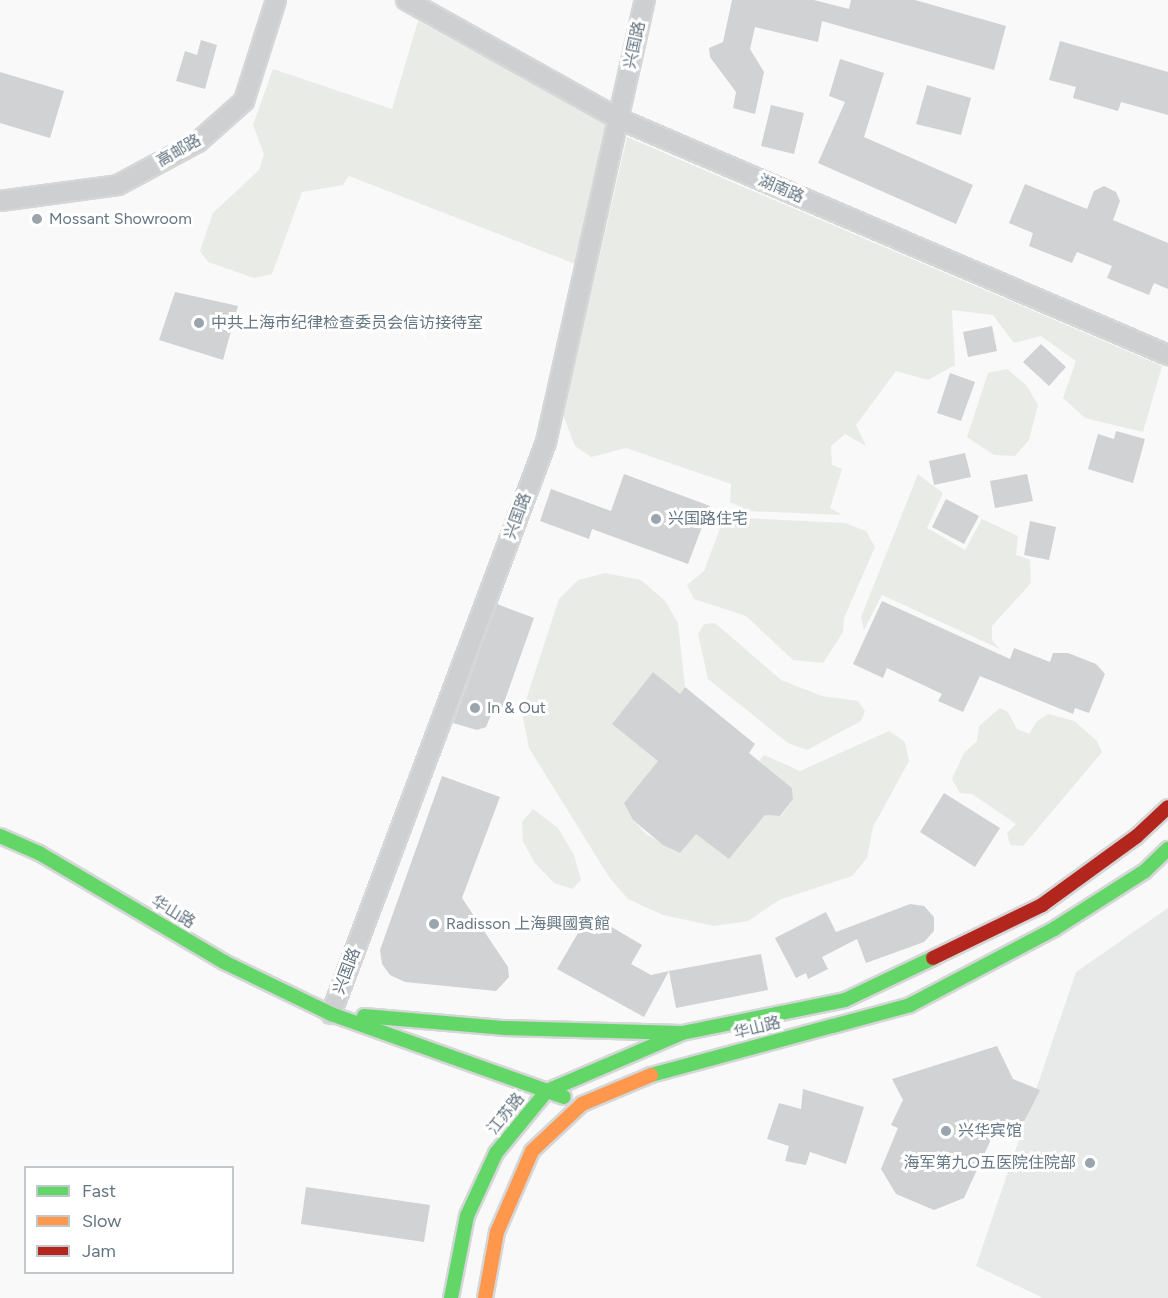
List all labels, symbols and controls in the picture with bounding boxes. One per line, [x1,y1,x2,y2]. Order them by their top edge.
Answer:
street label: 兴国路 [621,20,649,70]
street label: 高邮路 [153,131,205,171]
street label: 湖南路 [755,171,807,207]
place label: Mossant Showroom [49,209,192,229]
marker: Mossant Showroom [30,212,44,226]
place label: 中共上海市纪律检查委员会信访接待室 [211,313,483,333]
marker: 中共上海市纪律检查委员会信访接待室 [192,316,206,330]
street label: 兴国路 [501,490,535,542]
place label: 兴国路住宅 [668,509,748,529]
marker: 兴国路住宅 [649,512,663,526]
place label: In & Out [487,698,546,718]
marker: In & Out [468,701,482,715]
street label: 华山路 [147,891,199,933]
place label: Radisson 上海興國賓館 [446,914,610,934]
marker: Radisson 上海興國賓館 [427,917,441,931]
street label: 兴国路 [329,945,365,997]
street label: 华山路 [731,1013,783,1043]
street label: 江苏路 [483,1089,529,1139]
place label: 兴华宾馆 [958,1121,1022,1141]
marker: 兴华宾馆 [939,1124,953,1138]
place label: 海军第九O五医院住院部 [904,1153,1076,1173]
marker: 海军第九O五医院住院部 [1081,1154,1099,1172]
legend [24,1166,234,1274]
text: Fast [82,1180,116,1202]
text: Slow [82,1210,121,1232]
text: Jam [82,1240,116,1262]

